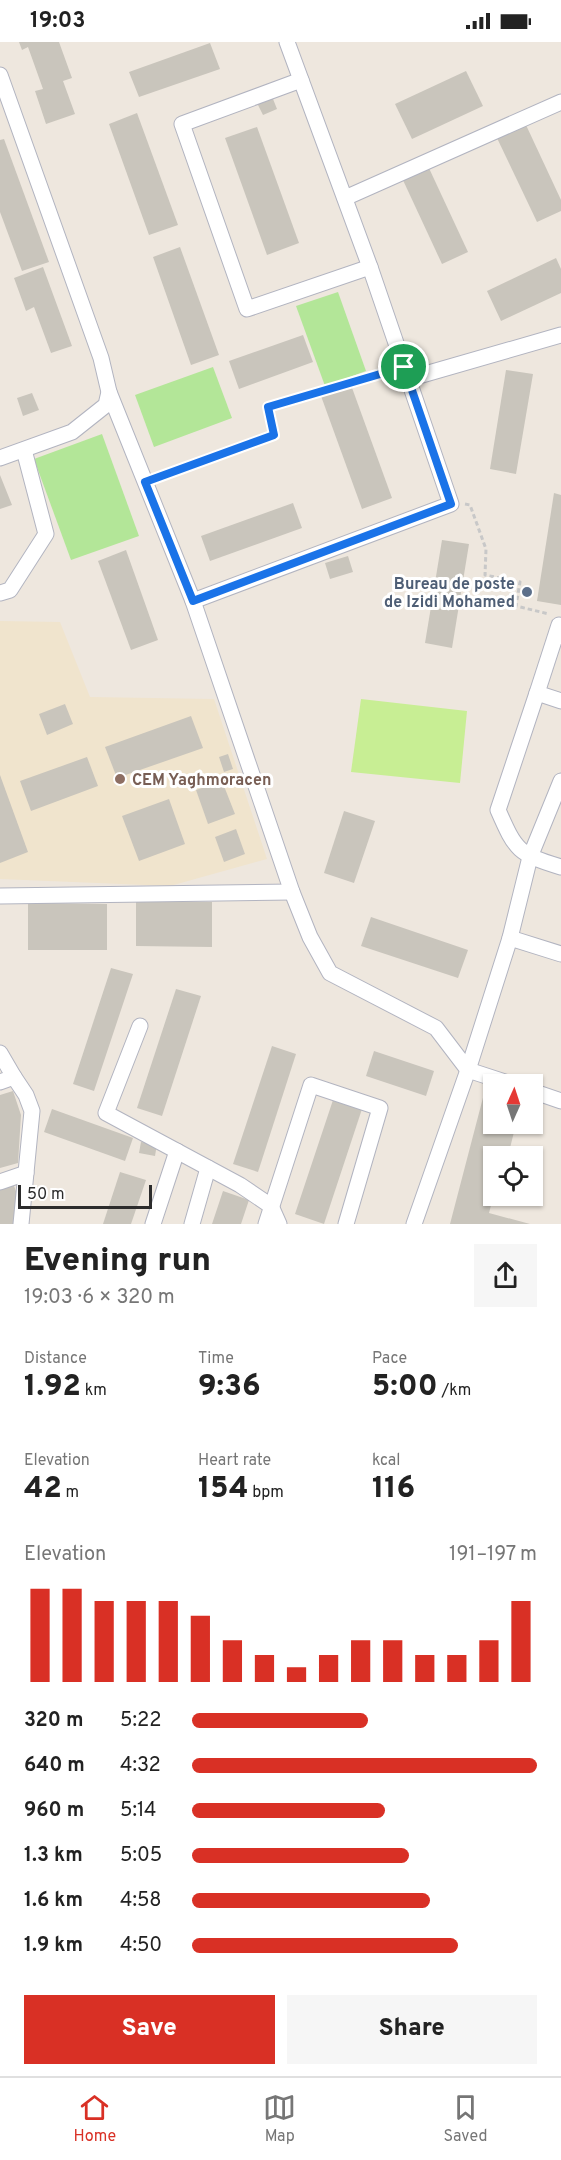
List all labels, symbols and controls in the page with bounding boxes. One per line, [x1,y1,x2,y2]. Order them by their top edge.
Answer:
text: 19:03 [30,8,85,35]
pin [378,341,429,392]
icon: arrive [387,350,420,383]
place label: Bureau de poste de Izidi Mohamed [384,575,515,613]
marker: Bureau de poste de Izidi Mohamed [520,585,534,599]
place label: CEM Yaghmoracen [132,771,271,791]
marker: CEM Yaghmoracen [113,772,127,786]
north arrow [483,1074,543,1134]
map controls [483,1074,543,1206]
button: locate [483,1146,543,1206]
scale bar [18,1182,152,1210]
text: 50 m [27,1185,65,1205]
text: Evening run [24,1241,211,1283]
button: share [474,1244,537,1307]
text: 19:03 · 6 × 320 m [24,1285,175,1311]
text: Distance [24,1349,87,1369]
text: Time [198,1349,234,1369]
text: Pace [372,1349,407,1369]
text: 1.92 [24,1369,81,1406]
text: 9:36 [198,1369,261,1406]
text: 5:00 [372,1369,438,1406]
text: km [81,1381,107,1401]
text: /km [438,1381,471,1401]
text: Elevation [24,1451,90,1471]
text: Heart rate [198,1451,271,1471]
text: kcal [372,1451,400,1471]
text: 42 [24,1471,62,1508]
text: 154 [198,1471,249,1508]
text: 116 [372,1471,415,1508]
text: m [62,1483,79,1503]
text: bpm [249,1483,284,1503]
text: Elevation [24,1542,106,1568]
text: 191–197 m [449,1542,537,1568]
text: 320 m [24,1708,84,1734]
text: 5:22 [120,1708,161,1734]
text: 640 m [24,1753,85,1779]
text: 4:32 [120,1753,161,1779]
text: 960 m [24,1798,84,1824]
text: 5:14 [120,1798,156,1824]
text: 1.3 km [24,1843,83,1869]
text: 5:05 [120,1843,162,1869]
text: 1.6 km [24,1888,83,1914]
text: 4:58 [120,1888,162,1914]
text: 1.9 km [24,1933,83,1959]
text: 4:50 [120,1933,162,1959]
button: Save [24,1995,275,2064]
button: Share [287,1995,537,2064]
tab: Home [74,2091,116,2147]
tab: Map [263,2091,296,2147]
tab: Saved [443,2091,487,2147]

